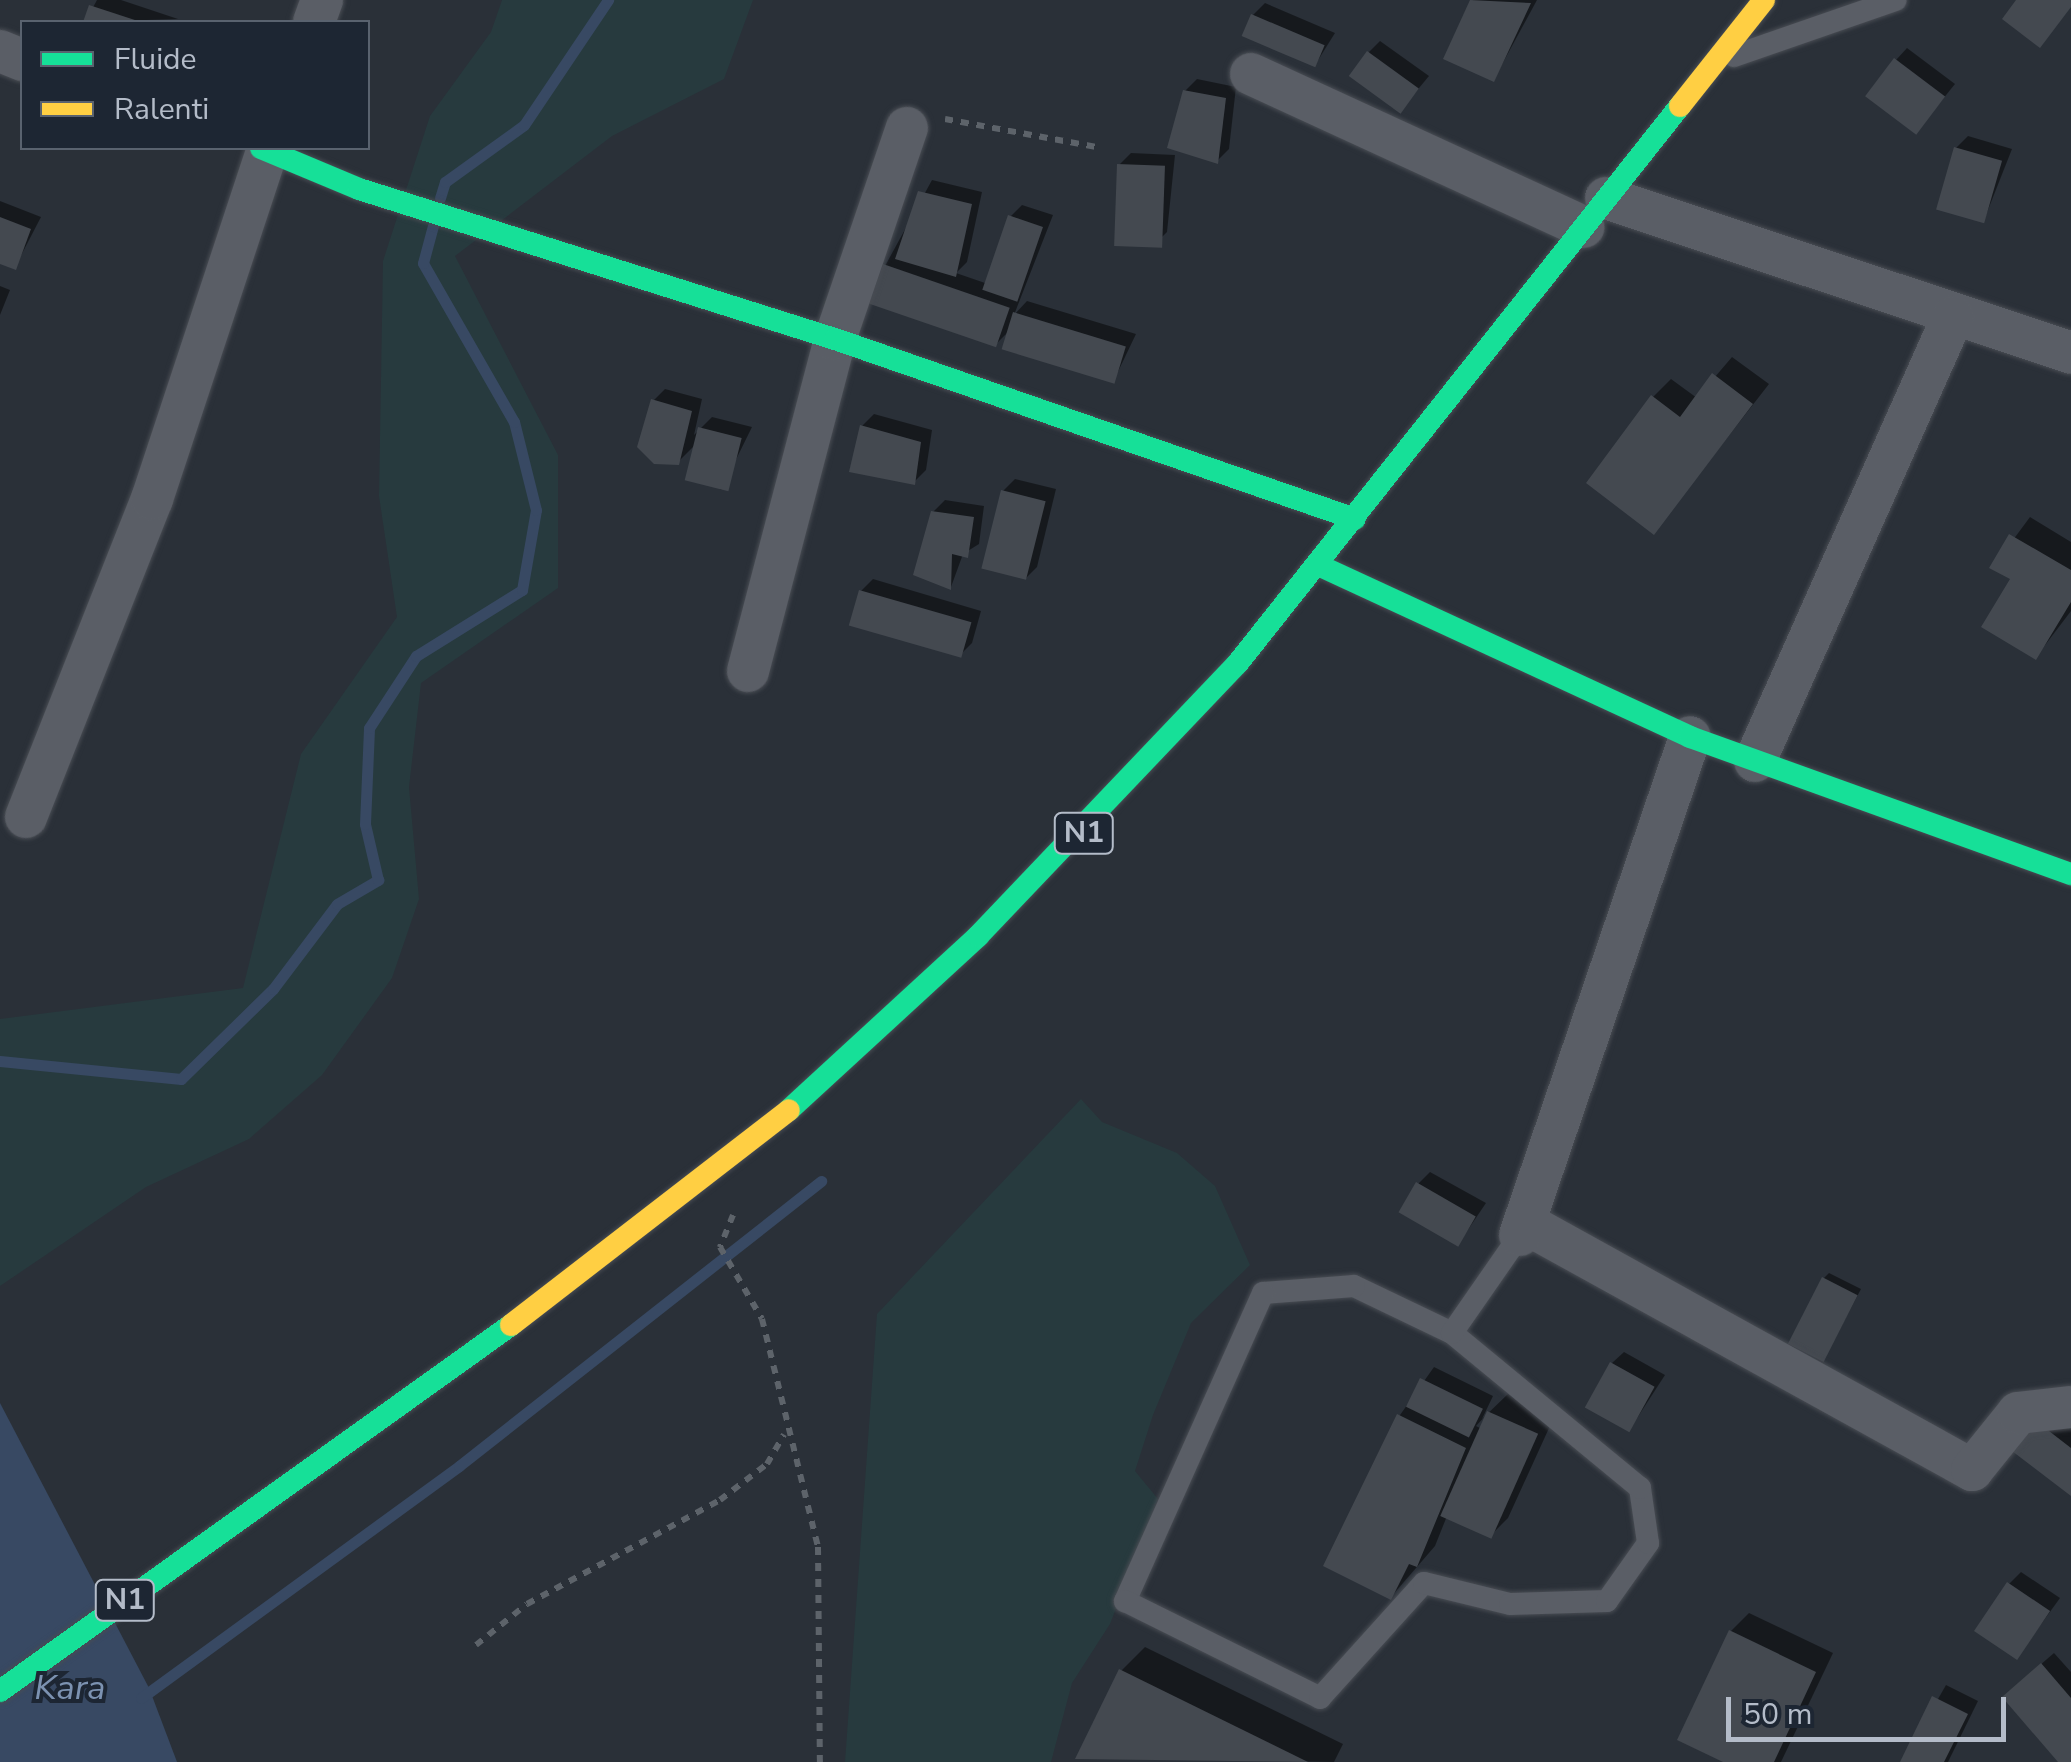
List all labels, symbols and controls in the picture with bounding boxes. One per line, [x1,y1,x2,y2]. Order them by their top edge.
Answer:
legend [20,20,370,150]
text: Fluide [114,39,197,80]
text: Ralenti [114,89,209,130]
road number: N1 [1052,808,1116,858]
road number: N1 [92,1575,158,1625]
water label: Kara [34,1667,106,1709]
scale bar [1731,1677,2011,1739]
text: 50 m [1743,1694,1812,1735]

